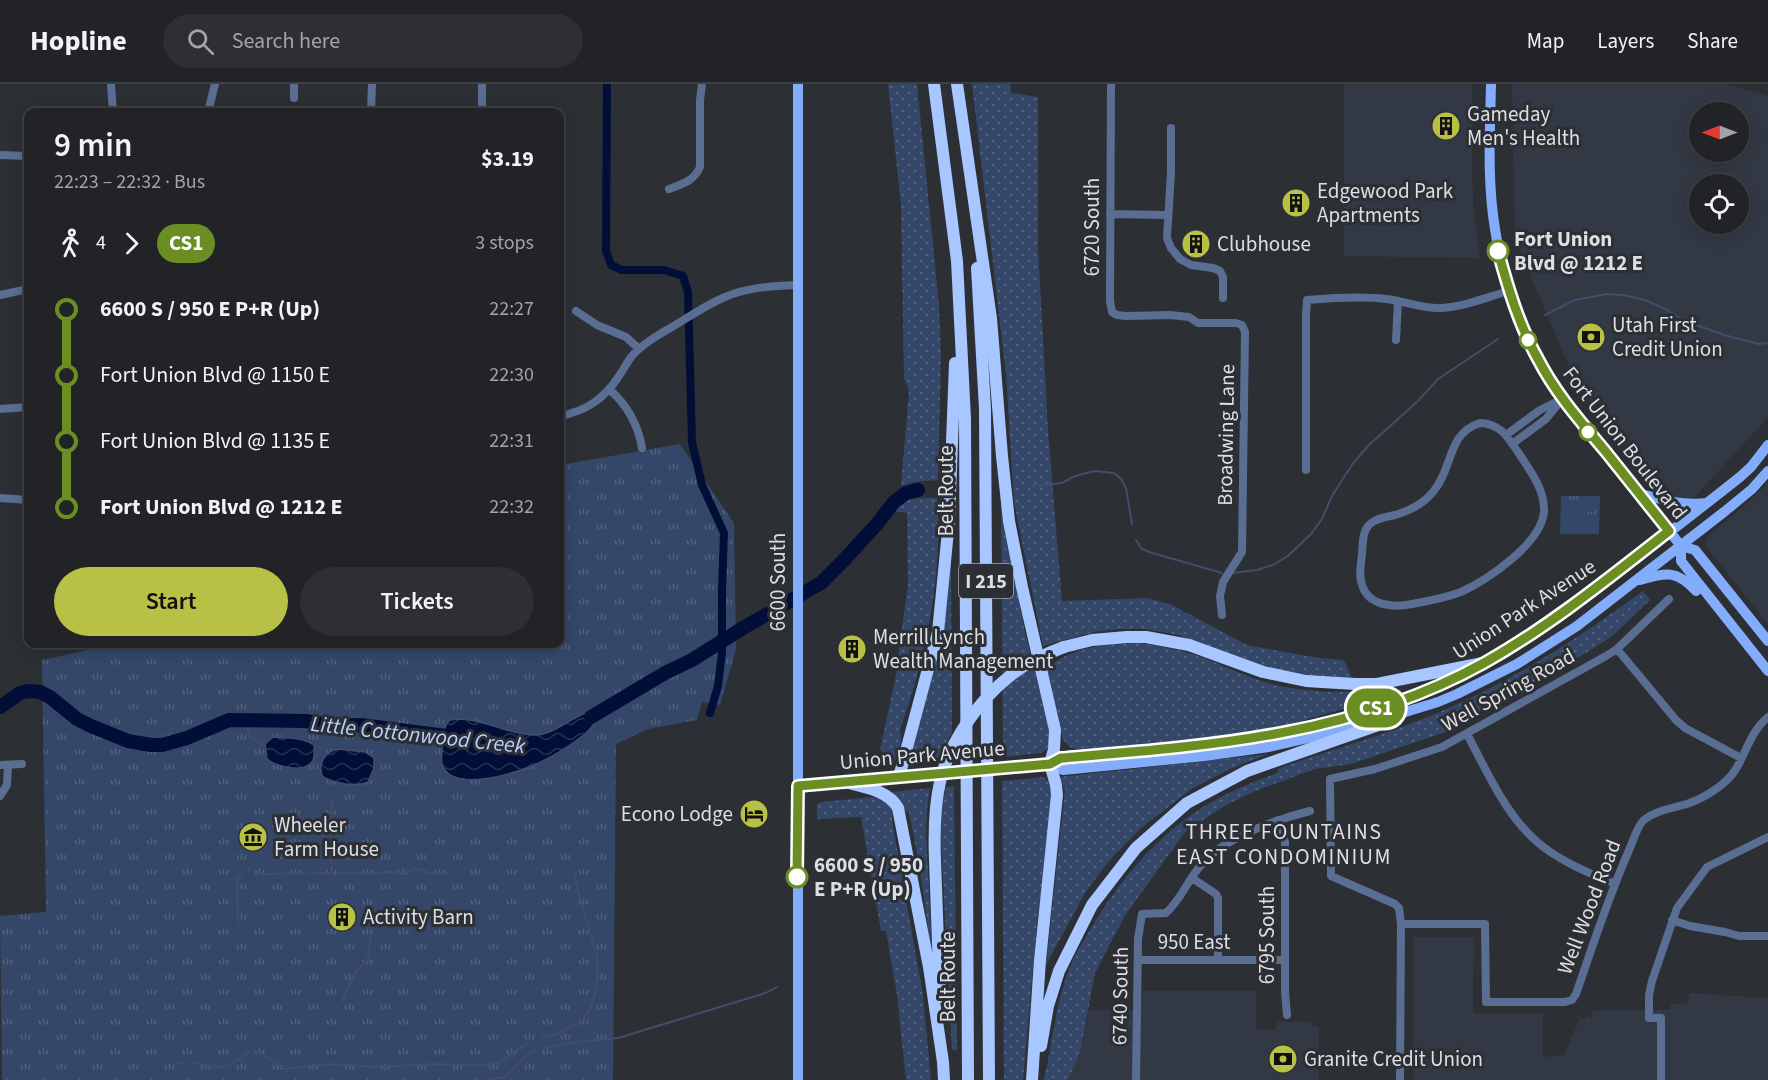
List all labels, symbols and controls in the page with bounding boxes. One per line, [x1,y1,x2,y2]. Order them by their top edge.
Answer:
search box [163,14,583,68]
text: Hopline [30,21,127,61]
icon: search [184,25,217,58]
text: Search here [232,25,340,57]
text: Map [1527,26,1564,56]
text: Layers [1597,26,1654,56]
text: Share [1687,26,1738,56]
place label: Gameday Men's Health [1467,99,1580,153]
north arrow [1689,102,1749,162]
map controls [1689,102,1749,234]
building icon: Gameday Men's Health [1430,110,1462,142]
text: 9 min [54,122,132,169]
text: $3.19 [481,143,534,175]
text: 22:23 – 22:32 · Bus [54,168,205,196]
button: locate [1689,174,1749,234]
place label: Edgewood Park Apartments [1317,176,1454,230]
street label: 6720 South [1077,178,1107,276]
building icon: Edgewood Park Apartments [1280,187,1312,219]
place label: Fort Union Blvd @ 1212 E [1514,224,1643,278]
icon: walk [54,227,87,260]
icon: forward [115,227,148,260]
text: CS1 [169,228,203,258]
building icon: Clubhouse [1180,228,1212,260]
text: 4 [96,229,106,257]
text: 3 stops [475,229,534,257]
place label: Clubhouse [1217,229,1311,259]
marker: Fort Union Blvd @ 1212 E [1487,240,1509,262]
text: 6600 S / 950 E P+R (Up) [100,293,320,325]
text: 22:27 [489,295,534,323]
place label: Utah First Credit Union [1612,310,1723,364]
bank icon: Utah First Credit Union [1575,321,1607,353]
unlabelled marker [1519,331,1537,349]
text: Fort Union Blvd @ 1150 E [100,359,330,391]
street label: Fort Union Boulevard [1556,360,1694,526]
text: 22:30 [489,361,534,389]
street label: Broadwing Lane [1210,364,1242,506]
unlabelled marker [1579,423,1597,441]
text: Fort Union Blvd @ 1135 E [100,425,330,457]
text: 22:31 [489,427,534,455]
street label: Belt Route [931,445,961,537]
text: Fort Union Blvd @ 1212 E [100,491,343,523]
text: 22:32 [489,493,534,521]
street label: 6600 South [763,533,793,631]
street label: Union Park Avenue [1446,551,1602,667]
road number: I 215 [959,564,1013,598]
button: Start [54,567,288,636]
button: Tickets [300,567,534,636]
place label: Merrill Lynch Wealth Management [873,622,1053,676]
building icon: Merrill Lynch Wealth Management [836,633,868,665]
street label: Well Spring Road [1436,641,1580,739]
line badge: CS1 [1342,688,1410,728]
text: CS1 [1359,693,1393,723]
water label: Little Cottonwood Creek [309,708,527,762]
street label: Union Park Avenue [838,733,1006,777]
hotel icon: Econo Lodge [738,798,770,830]
place label: Econo Lodge [621,799,733,829]
place label: Wheeler Farm House [274,810,379,864]
district label: THREE FOUNTAINS EAST CONDOMINIUM [1176,816,1392,873]
museum icon: Wheeler Farm House [237,821,269,853]
street label: Well Wood Road [1550,835,1628,979]
place label: 6600 S / 950 E P+R (Up) [814,850,923,904]
marker: 6600 S / 950 E P+R (Up) [786,866,808,888]
street label: 6795 South [1252,886,1282,984]
building icon: Activity Barn [326,901,358,933]
place label: Activity Barn [363,902,474,932]
street label: 950 East [1158,927,1230,957]
street label: Belt Route [933,931,963,1023]
street label: 6740 South [1104,946,1136,1046]
bank icon: Granite Credit Union [1267,1043,1299,1075]
place label: Granite Credit Union [1304,1044,1483,1074]

